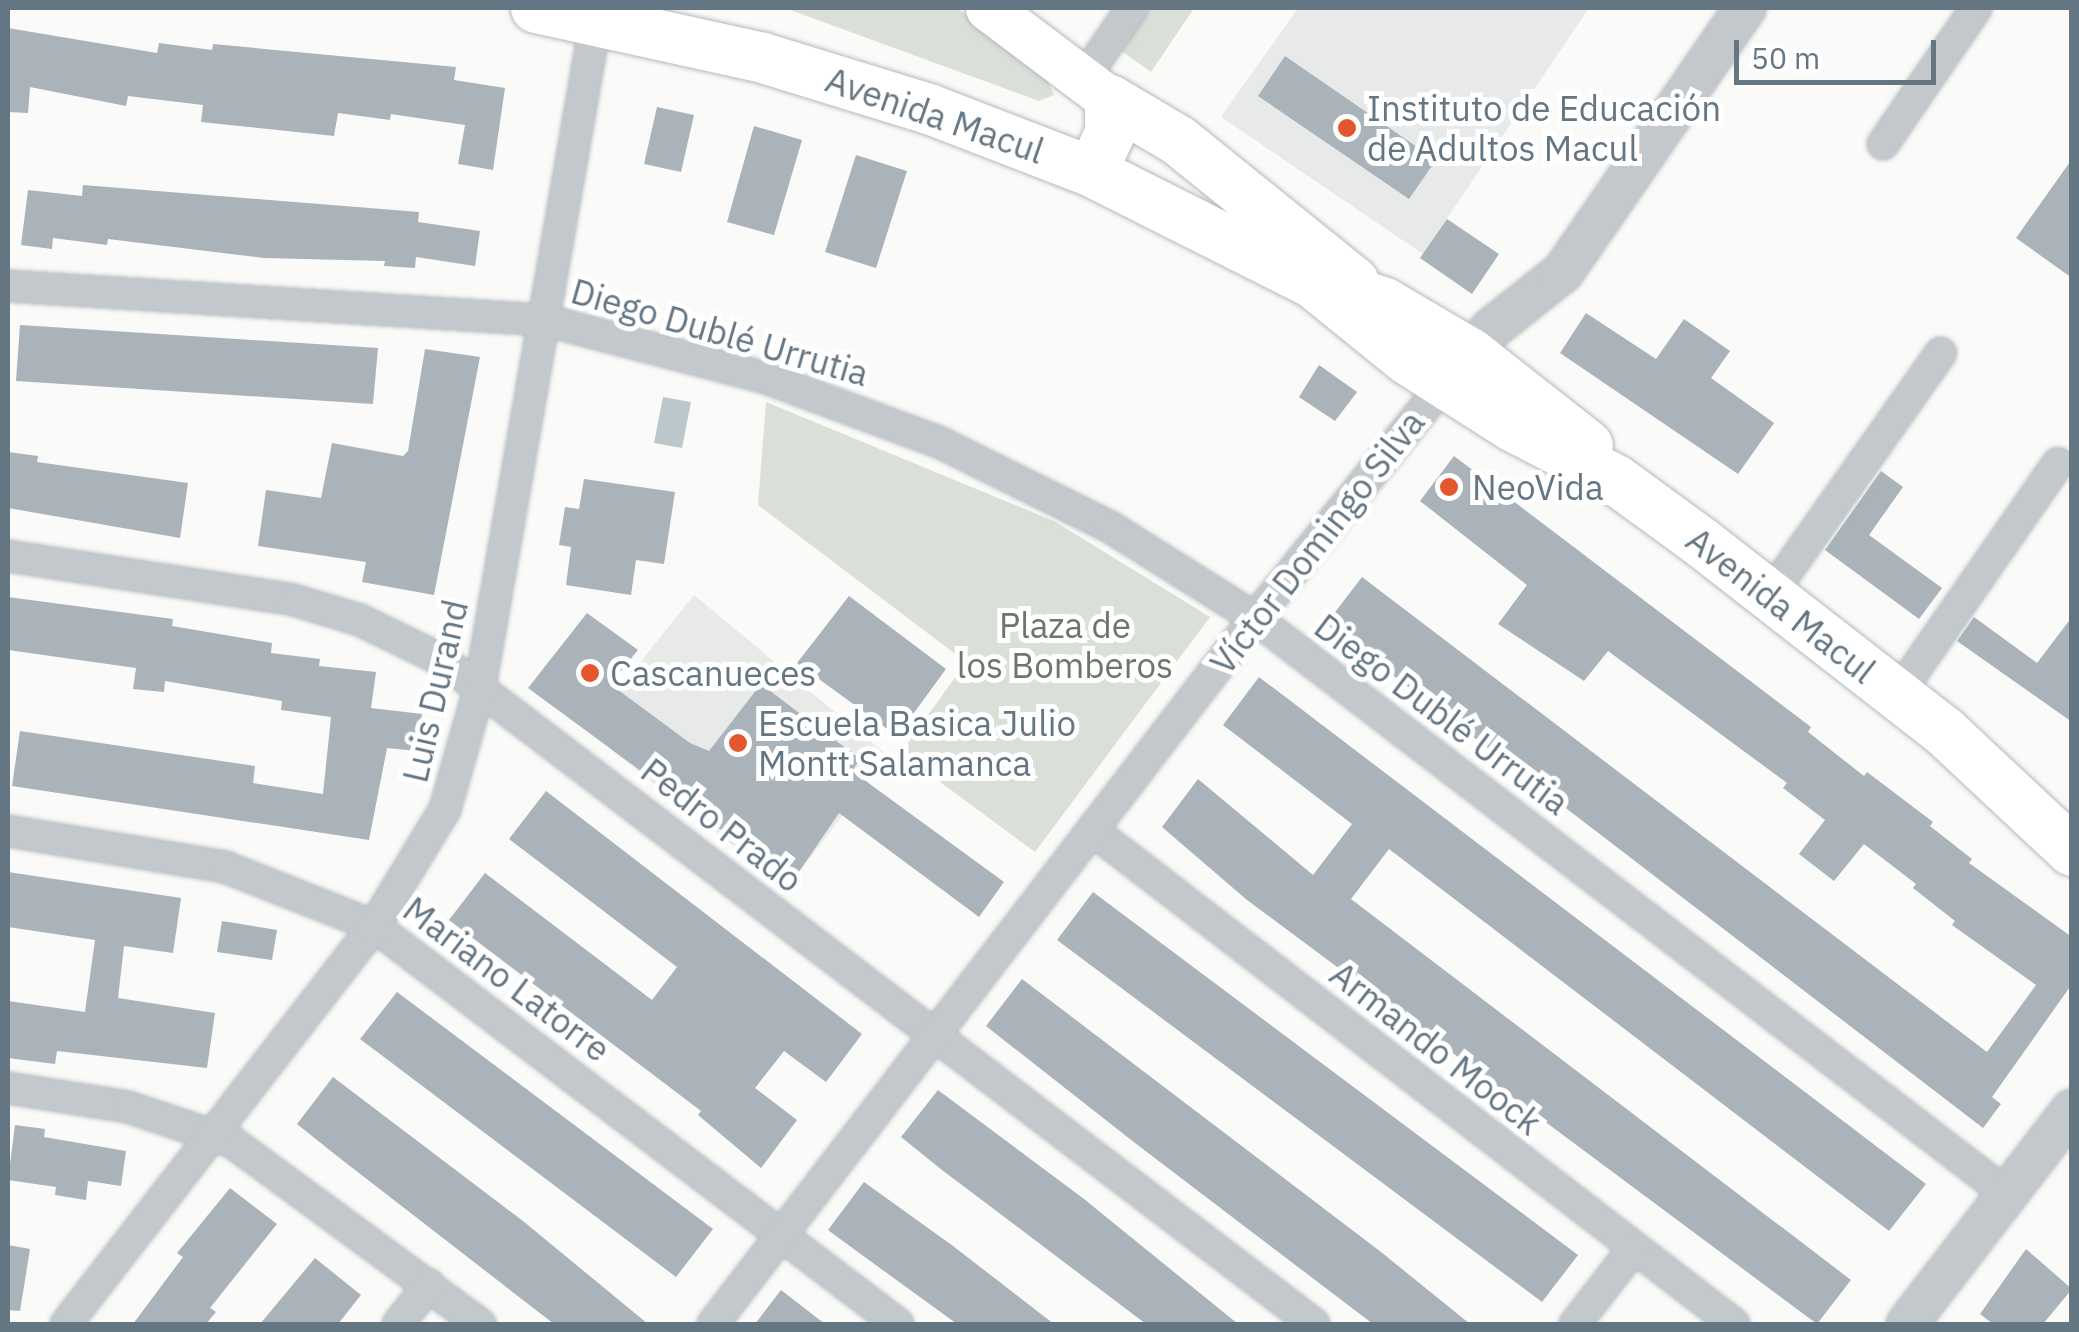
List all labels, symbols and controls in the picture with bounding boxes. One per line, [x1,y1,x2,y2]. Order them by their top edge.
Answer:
scale bar [1739,20,1942,82]
text: 50 m [1751,38,1820,77]
street label: Avenida Macul [820,58,1050,172]
place label: Instituto de Educación de Adultos Macul [1367,87,1721,169]
marker: Instituto de Educación de Adultos Macul [1336,117,1358,139]
street label: Diego Dublé Urrutia [567,269,873,395]
street label: Víctor Domingo Silva [1201,402,1433,682]
place label: NeoVida [1472,466,1604,508]
marker: NeoVida [1436,474,1462,500]
street label: Avenida Macul [1678,518,1884,692]
street label: Luis Durand [394,596,476,786]
park label: Plaza de los Bomberos [957,604,1173,686]
street label: Diego Dublé Urrutia [1307,605,1577,823]
place label: Cascanueces [610,652,816,694]
marker: Cascanueces [579,662,601,684]
place label: Escuela Basica Julio Montt Salamanca [758,702,1076,784]
marker: Escuela Basica Julio Montt Salamanca [727,732,749,754]
street label: Pedro Prado [633,749,811,901]
street label: Mariano Latorre [395,888,619,1070]
street label: Armando Moock [1322,953,1550,1143]

